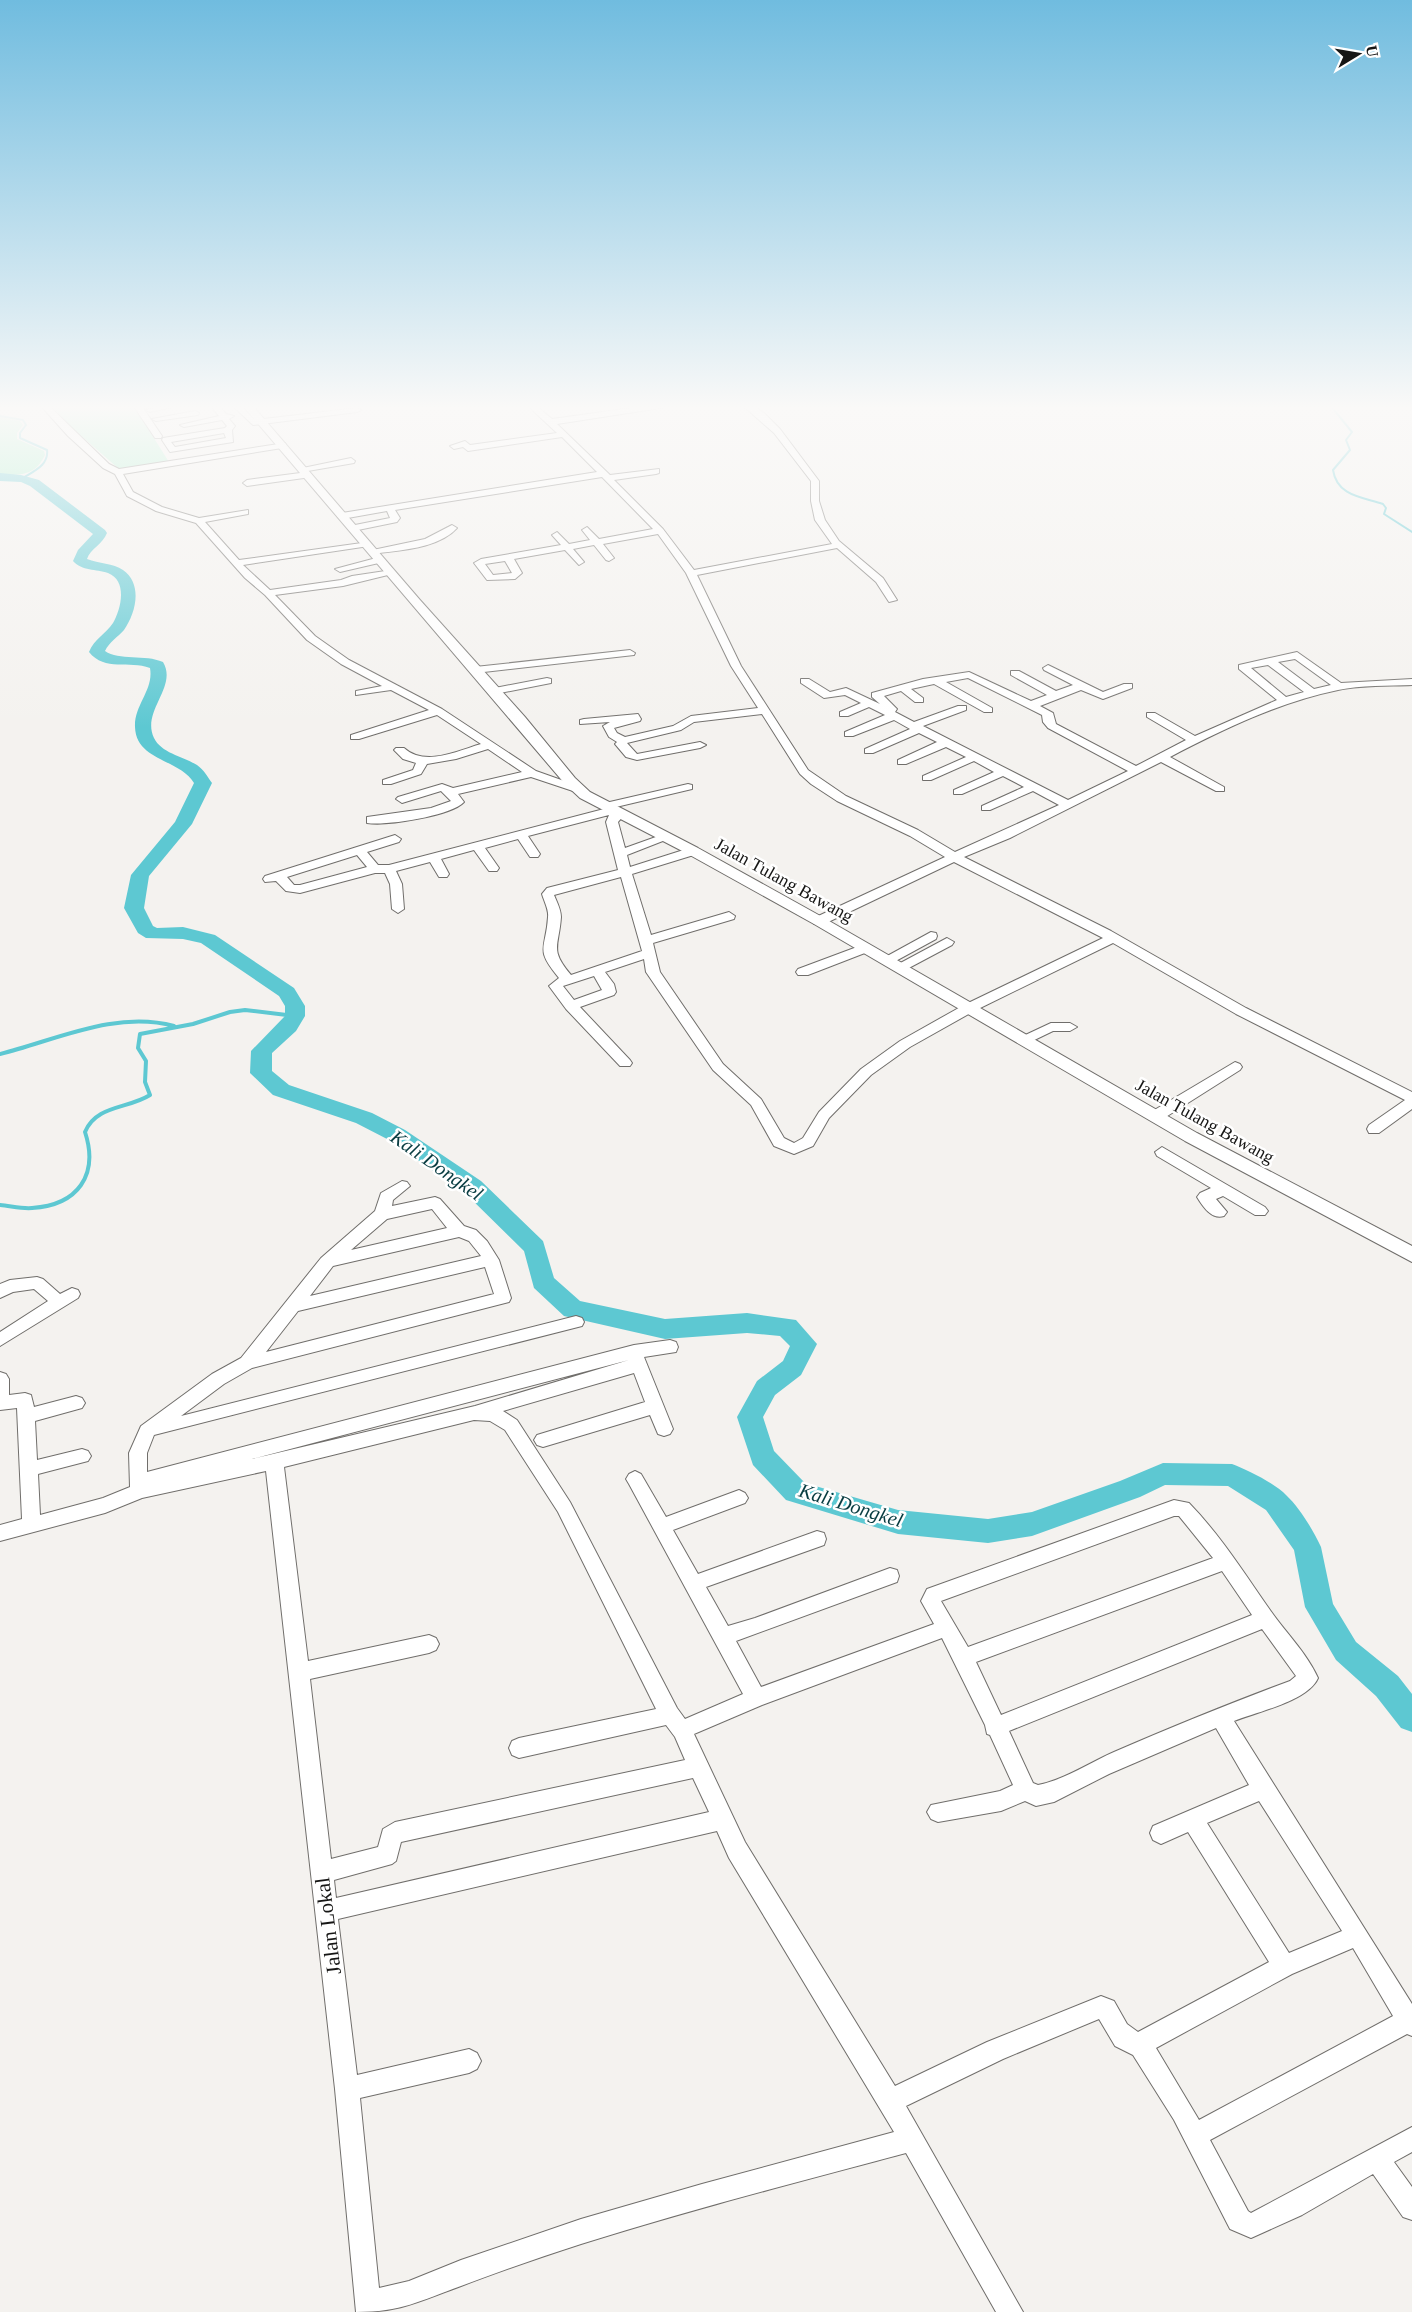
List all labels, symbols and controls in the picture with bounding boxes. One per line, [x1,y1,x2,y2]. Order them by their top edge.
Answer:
north arrow [1328,24,1388,84]
text: U [1363,44,1382,59]
street label: Jalan Tulang Bawang [711,834,857,926]
street label: Jalan Tulang Bawang [1132,1075,1278,1167]
water label: Kali Dongkel [385,1125,488,1206]
water label: Kali Dongkel [795,1479,906,1532]
street label: Jalan Lokal [310,1876,346,1976]

